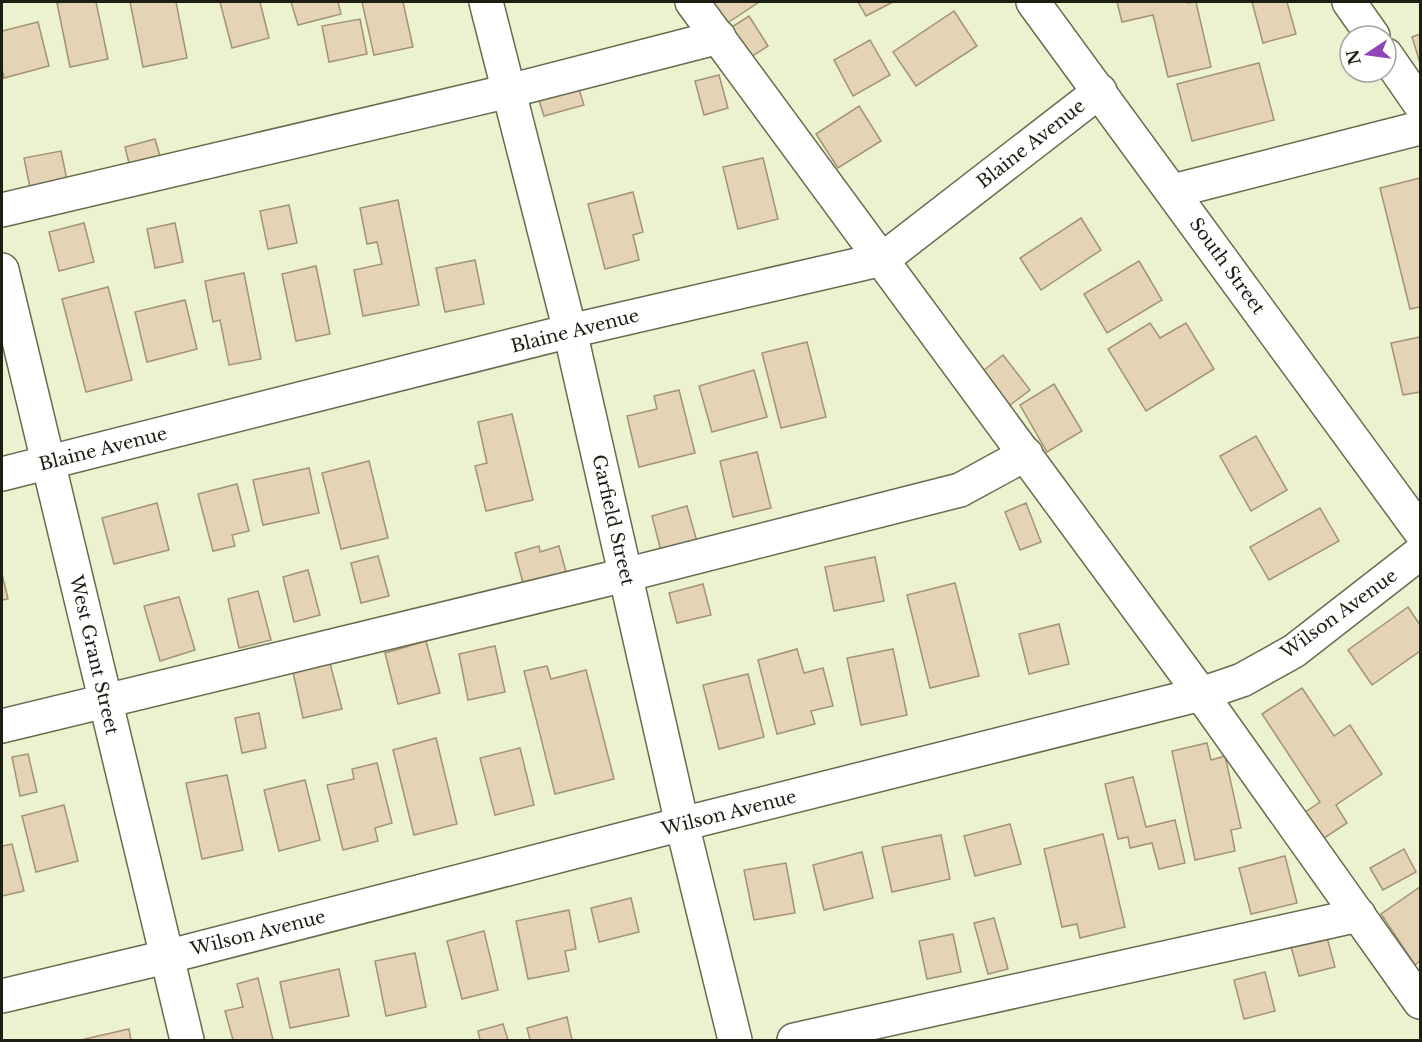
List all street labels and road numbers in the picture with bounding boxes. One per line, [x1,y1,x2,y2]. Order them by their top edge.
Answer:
street label: Blaine Avenue [972,95,1090,193]
street label: South Street [1185,213,1269,319]
street label: Blaine Avenue [509,304,641,358]
street label: Blaine Avenue [37,422,169,476]
street label: Garfield Street [587,452,639,588]
street label: Wilson Avenue [1276,564,1401,664]
street label: West Grant Street [65,572,123,737]
street label: Wilson Avenue [658,786,799,841]
street label: Wilson Avenue [187,906,328,961]

